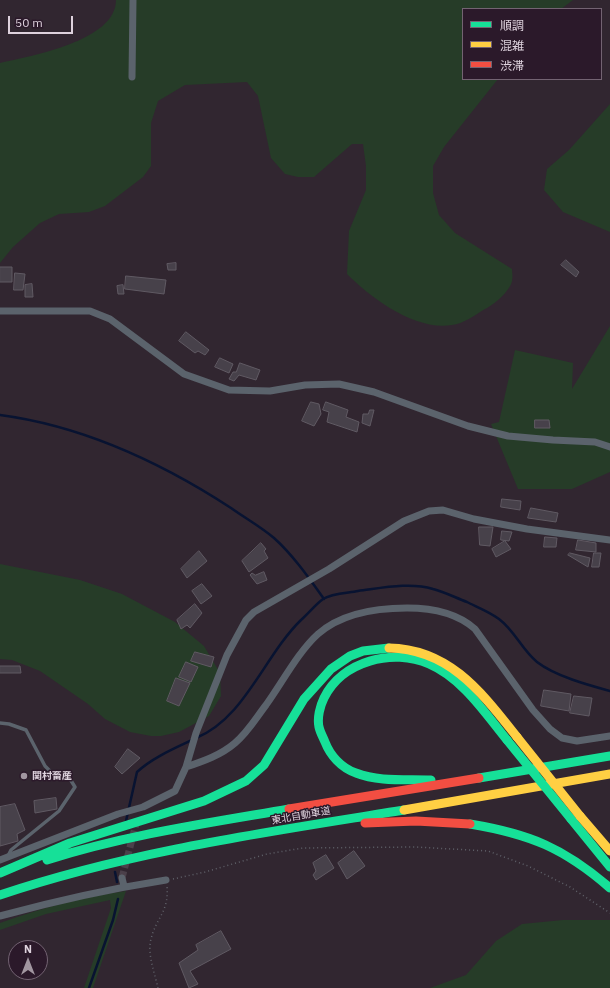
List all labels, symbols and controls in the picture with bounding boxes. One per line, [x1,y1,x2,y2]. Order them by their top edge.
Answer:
scale bar [10,8,75,34]
legend [462,8,602,80]
text: 50 m [15,15,43,30]
text: 順調 [500,18,524,33]
text: 混雑 [500,38,524,53]
text: 渋滞 [500,58,524,73]
place label: 関村畜産 [32,770,72,782]
marker: 関村畜産 [19,771,29,781]
street label: 東北自動車道 [270,805,332,827]
north arrow [8,940,48,980]
text: N [24,942,32,956]

